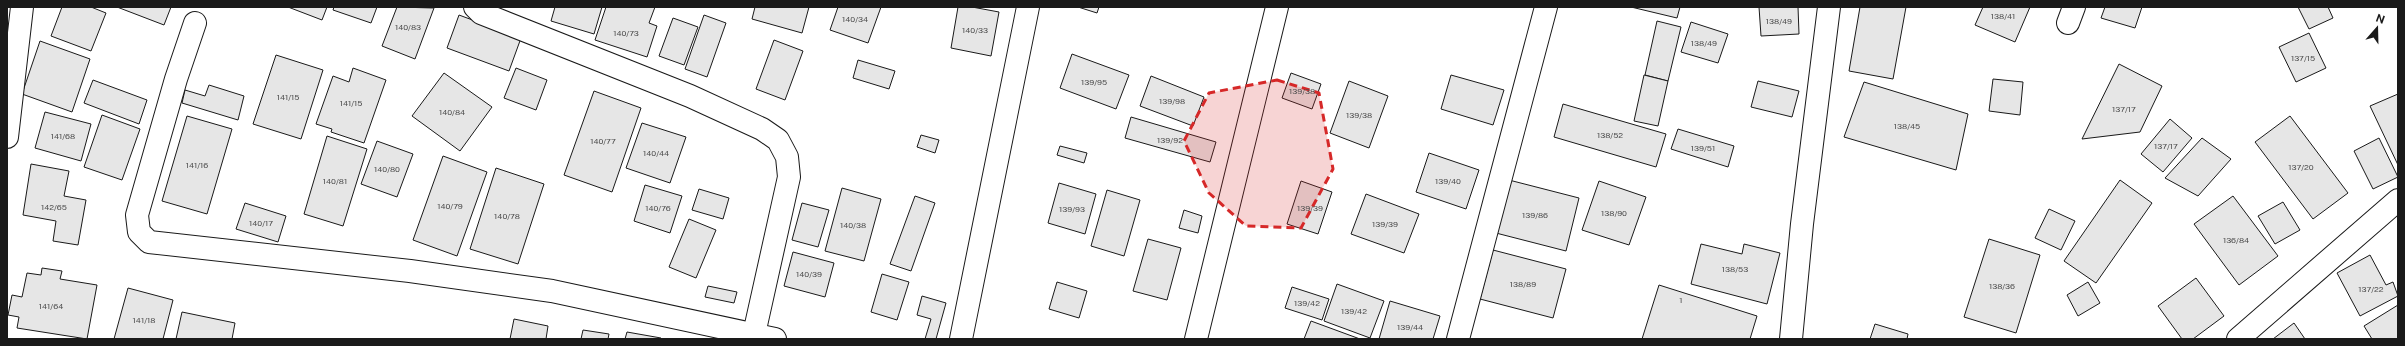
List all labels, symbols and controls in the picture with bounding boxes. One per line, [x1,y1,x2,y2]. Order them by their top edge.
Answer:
north arrow [2357,8,2397,48]
house number: 138/41 [1991,11,2015,21]
text: N [2374,11,2387,26]
house number: 140/34 [842,14,868,24]
house number: 138/49 [1766,16,1792,26]
house number: 140/83 [395,22,421,32]
house number: 140/33 [962,25,988,35]
house number: 140/73 [613,28,639,38]
house number: 138/49 [1691,38,1717,48]
house number: 137/15 [2291,53,2315,63]
house number: 139/95 [1081,77,1107,87]
house number: 139/38 [1289,86,1315,96]
house number: 141/15 [277,92,299,102]
house number: 139/98 [1159,96,1185,106]
house number: 141/15 [340,98,362,108]
house number: 137/17 [2112,104,2136,114]
house number: 140/84 [439,107,465,117]
house number: 139/38 [1346,110,1372,120]
house number: 138/45 [1894,121,1920,131]
house number: 138/52 [1597,130,1623,140]
house number: 141/68 [51,131,75,141]
house number: 139/92 [1157,135,1183,145]
house number: 140/77 [590,136,616,146]
house number: 137/17 [2154,141,2178,151]
house number: 139/51 [1691,143,1715,153]
house number: 140/44 [643,148,669,158]
house number: 141/16 [186,160,208,170]
house number: 137/20 [2288,162,2314,172]
house number: 140/80 [374,164,400,174]
house number: 140/81 [323,176,347,186]
house number: 139/40 [1435,176,1461,186]
house number: 140/79 [437,201,463,211]
house number: 142/65 [41,202,67,212]
house number: 140/76 [645,203,671,213]
house number: 139/39 [1297,203,1323,213]
house number: 139/93 [1059,204,1085,214]
house number: 138/90 [1601,208,1627,218]
house number: 139/86 [1522,210,1548,220]
house number: 140/78 [494,211,520,221]
house number: 140/17 [249,218,273,228]
house number: 139/39 [1372,219,1398,229]
house number: 140/38 [840,220,866,230]
house number: 136/84 [2223,235,2249,245]
house number: 138/53 [1722,264,1748,274]
house number: 140/39 [796,269,822,279]
house number: 138/89 [1510,279,1536,289]
house number: 138/36 [1989,281,2015,291]
house number: 137/22 [2358,284,2384,294]
house number: 1 [1679,295,1683,305]
house number: 139/42 [1294,298,1320,308]
house number: 141/64 [39,301,63,311]
house number: 139/42 [1341,306,1367,316]
house number: 141/18 [133,315,155,325]
house number: 139/44 [1397,322,1423,332]

